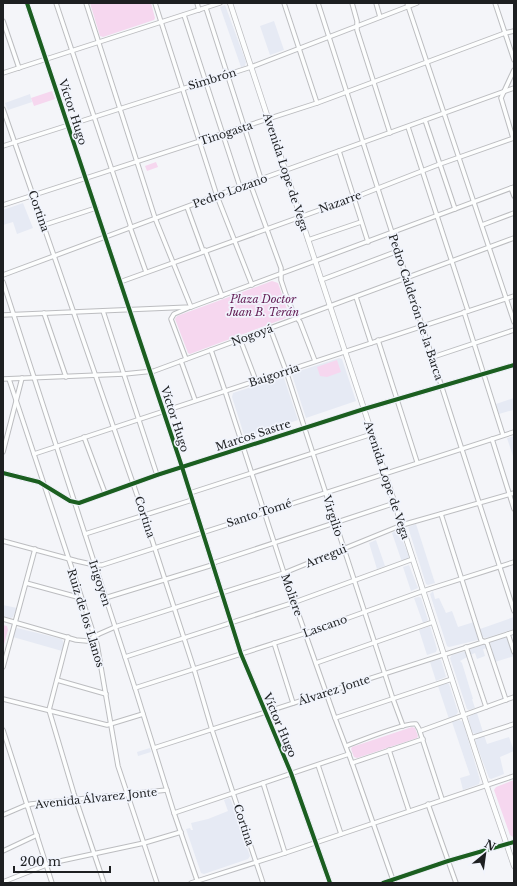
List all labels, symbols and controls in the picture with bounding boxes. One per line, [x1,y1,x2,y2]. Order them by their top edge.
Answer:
street label: Simbrón [186,65,238,93]
street label: Víctor Hugo [55,76,90,147]
street label: Avenida Lope de Vega [260,110,312,234]
street label: Tinogasta [198,118,255,148]
street label: Pedro Lozano [191,171,269,211]
street label: Cortina [25,188,53,234]
street label: Nazarre [317,188,363,216]
street label: Pedro Calderón de la Barca [386,232,447,383]
park label: Plaza Doctor Juan B. Terán [226,292,299,319]
street label: Nogoyá [229,321,276,349]
street label: Baigorria [247,360,302,390]
street label: Víctor Hugo [157,383,192,454]
street label: Marcos Sastre [214,416,292,454]
street label: Avenida Lope de Vega [361,418,413,542]
street label: Virgilio [319,493,346,538]
street label: Cortina [132,494,159,540]
street label: Santo Tomé [225,496,293,530]
street label: Arregui [303,541,349,571]
street label: Irigoyen [86,558,114,608]
street label: Ruiz de los Llanos [64,567,108,669]
street label: Moliere [278,572,306,618]
street label: Lascano [301,612,349,640]
street label: Álvarez Jonte [295,672,372,709]
street label: Víctor Hugo [260,690,300,759]
street label: Avenida Álvarez Jonte [33,785,158,811]
street label: Cortina [231,802,258,848]
north arrow [465,834,505,874]
text: N [482,837,498,854]
scale bar [14,848,110,874]
text: 200 m [20,854,61,869]

